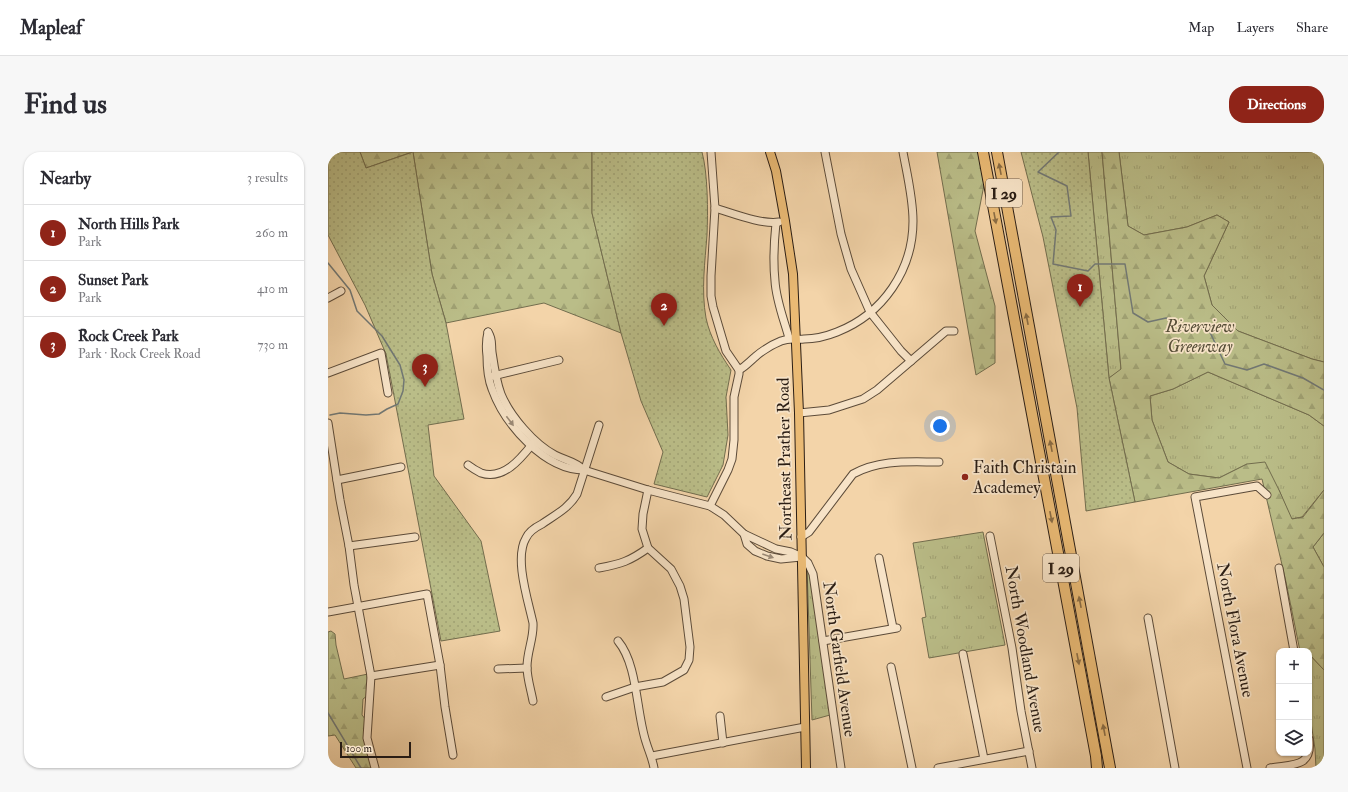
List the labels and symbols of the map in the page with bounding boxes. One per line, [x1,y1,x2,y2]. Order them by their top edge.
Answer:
one-way arrow [996,163,1002,175]
road number: I 29 [986,179,1022,207]
one-way arrow [993,212,999,224]
pin: 1 [1067,274,1093,307]
pin: 2 [651,293,677,326]
one-way arrow [1024,312,1030,325]
park label: Riverview Greenway [1164,316,1235,357]
pin: 3 [412,354,438,387]
street label: Northeast Prather Road [773,377,796,541]
one-way arrow [505,416,514,427]
your location [930,416,950,436]
one-way arrow [1048,440,1054,453]
place label: Faith Christain Academey [972,457,1077,499]
marker: Faith Christain Academey [960,472,970,482]
one-way arrow [1048,511,1054,523]
one-way arrow [762,553,774,559]
road number: I 29 [1043,554,1079,582]
street label: North Flora Avenue [1212,561,1259,699]
street label: North Woodland Avenue [1000,564,1051,734]
street label: North Garfield Avenue [818,580,861,738]
one-way arrow [1077,596,1083,608]
one-way arrow [1075,653,1081,665]
one-way arrow [1101,723,1107,736]
scale bar [340,740,411,759]

